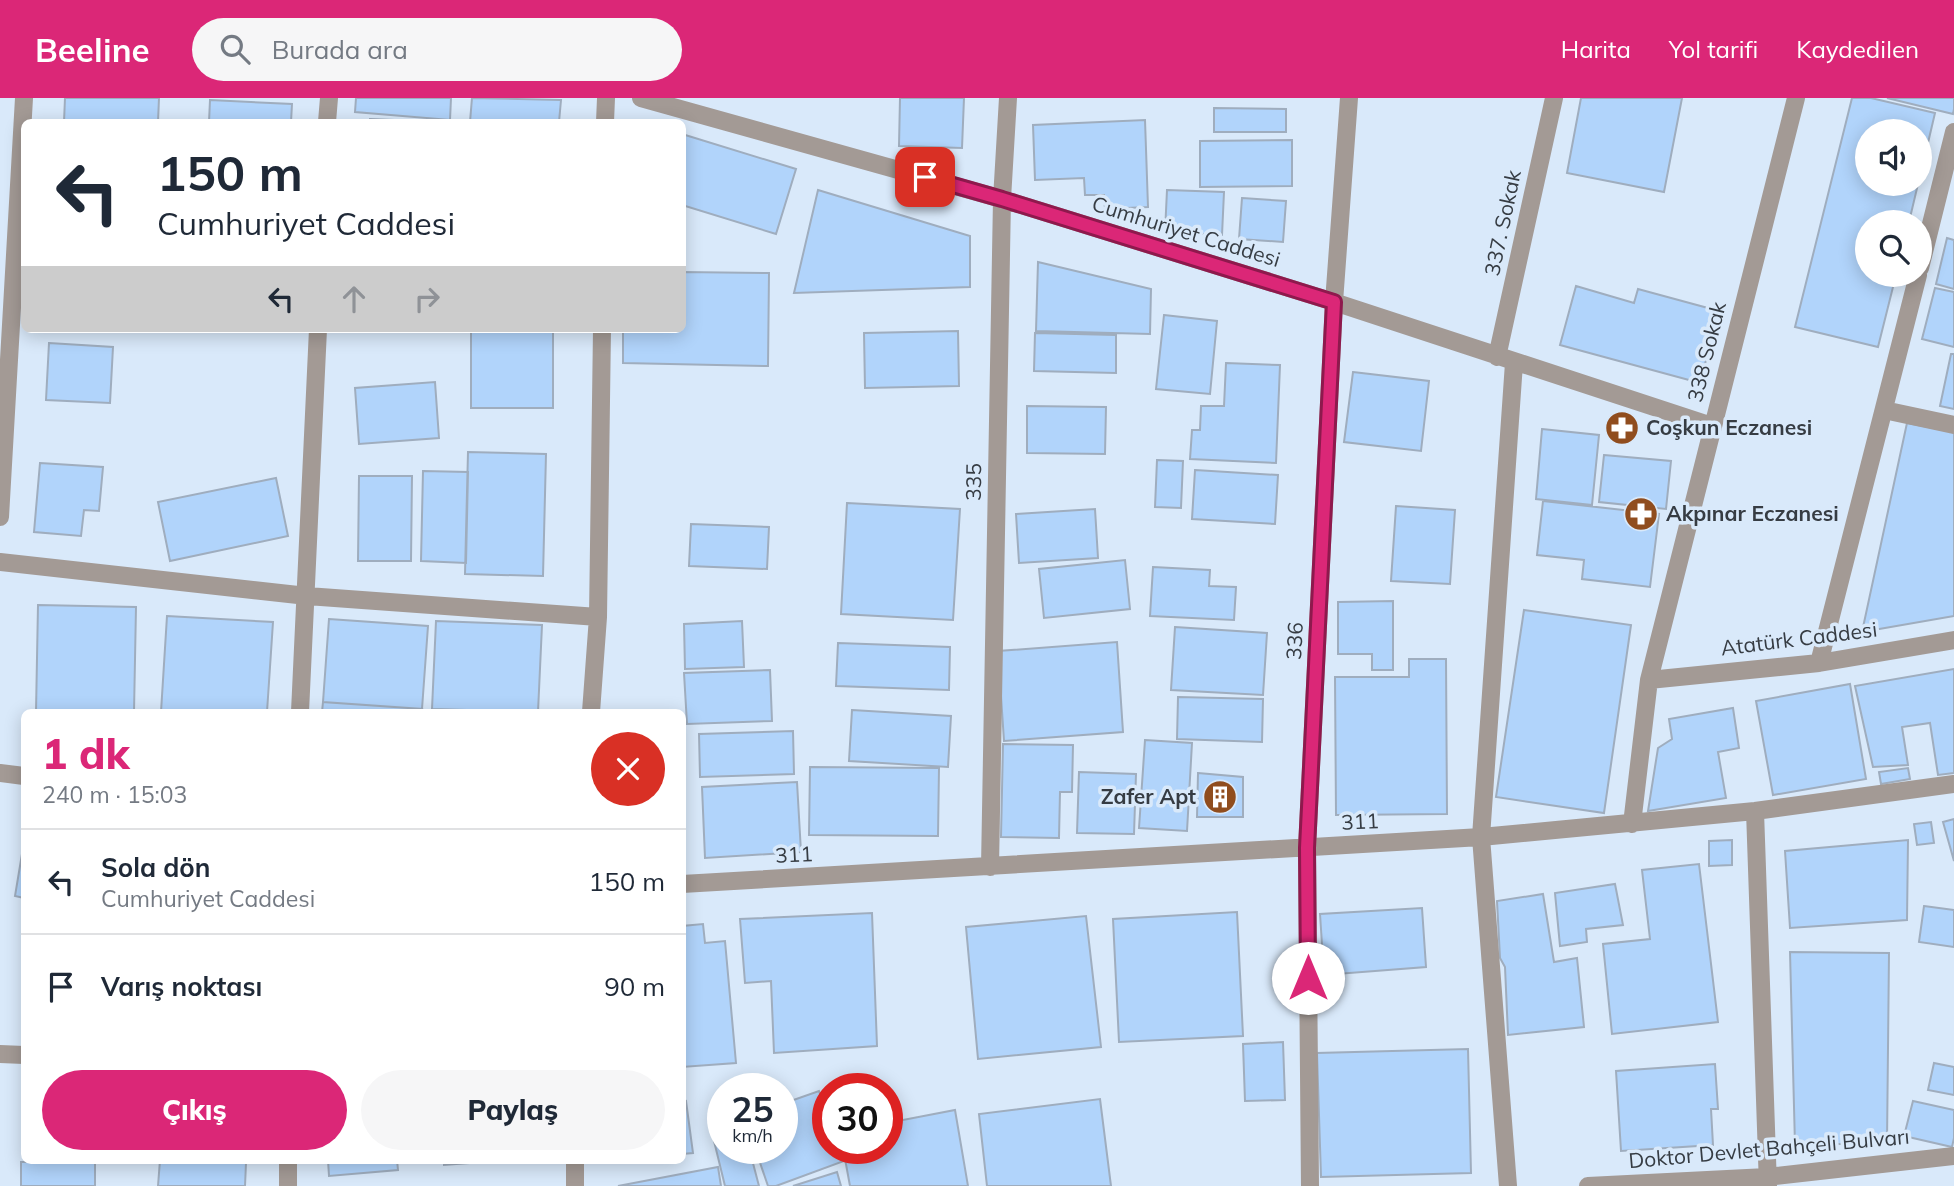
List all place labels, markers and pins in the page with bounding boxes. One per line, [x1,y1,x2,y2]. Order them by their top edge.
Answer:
pin [895,147,955,207]
pharmacy icon: Coşkun Eczanesi [1603,409,1641,447]
place label: Coşkun Eczanesi [1646,414,1812,440]
pharmacy icon: Akpınar Eczanesi [1622,495,1660,533]
place label: Akpınar Eczanesi [1666,500,1839,526]
building icon: Zafer Apt [1201,778,1239,816]
place label: Zafer Apt [1101,783,1196,809]

